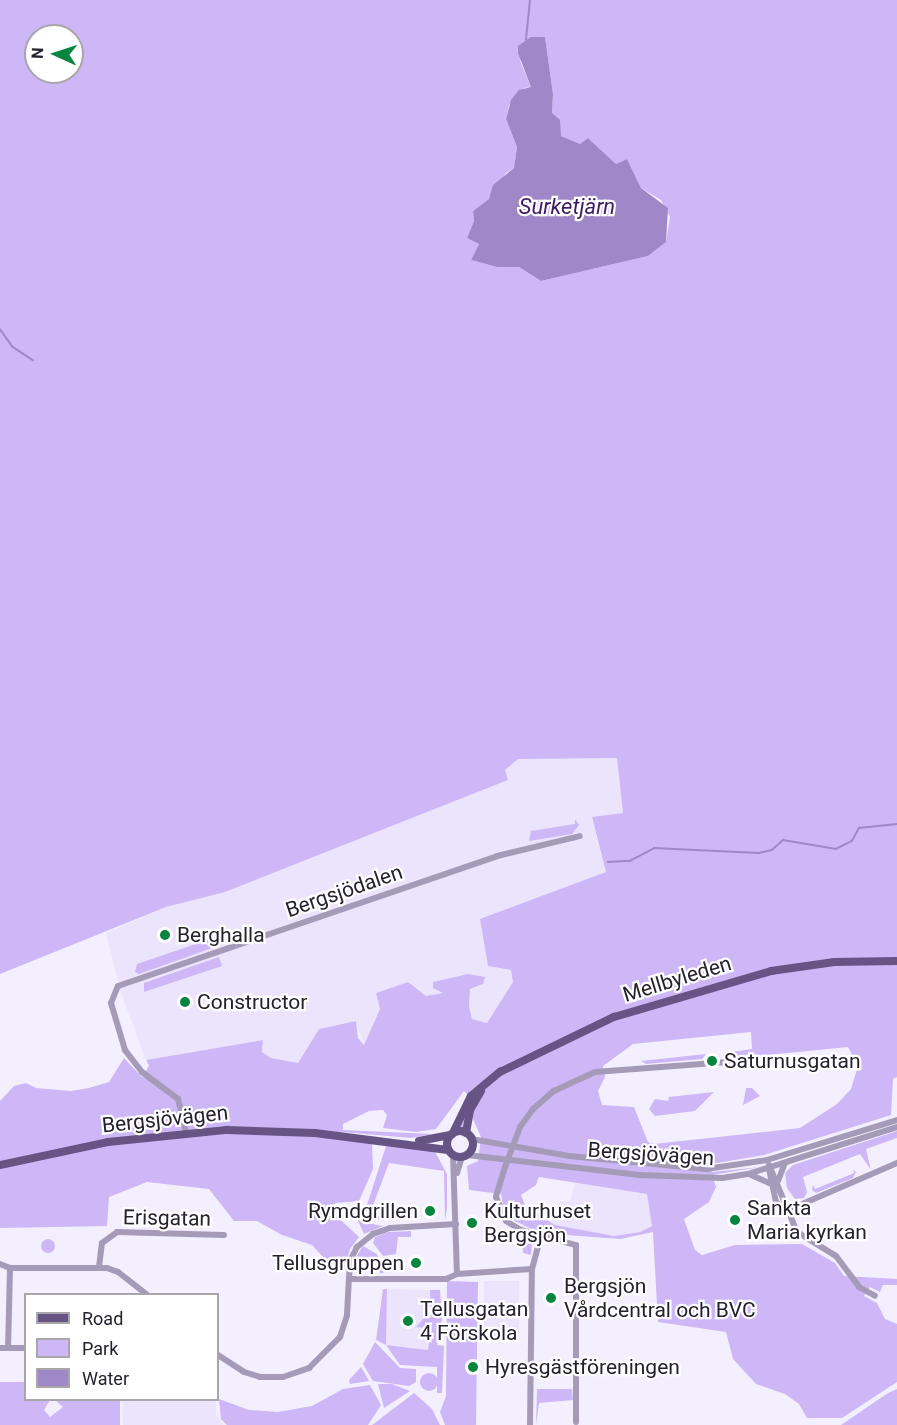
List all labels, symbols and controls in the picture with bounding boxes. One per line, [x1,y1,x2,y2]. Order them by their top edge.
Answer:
north arrow [24,24,84,84]
text: N [28,47,47,59]
water label: Surketjärn [519,194,615,220]
street label: Bergsjödalen [282,859,406,923]
place label: Berghalla [177,922,265,948]
marker: Berghalla [158,928,172,942]
street label: Mellbyleden [620,951,734,1007]
place label: Constructor [197,989,307,1015]
marker: Constructor [178,995,192,1009]
place label: Saturnusgatan [724,1048,861,1074]
marker: Saturnusgatan [705,1054,719,1068]
street label: Bergsjövägen [101,1100,229,1138]
street label: Bergsjövägen [587,1137,715,1171]
place label: Sankta Maria kyrkan [747,1195,867,1245]
place label: Rymdgrillen [308,1198,418,1224]
place label: Kulturhuset Bergsjön [484,1198,591,1248]
marker: Rymdgrillen [423,1204,437,1218]
street label: Erisgatan [123,1205,211,1231]
marker: Sankta Maria kyrkan [728,1213,742,1227]
marker: Kulturhuset Bergsjön [465,1216,479,1230]
place label: Tellusgruppen [272,1250,404,1276]
marker: Tellusgruppen [409,1256,423,1270]
place label: Bergsjön Vårdcentral och BVC [564,1273,756,1323]
marker: Bergsjön Vårdcentral och BVC [542,1289,560,1307]
legend [24,1293,219,1401]
place label: Tellusgatan 4 Förskola [420,1296,528,1346]
text: Road [82,1308,123,1329]
marker: Tellusgatan 4 Förskola [401,1314,415,1328]
text: Park [82,1338,118,1359]
place label: Hyresgästföreningen [485,1354,680,1380]
marker: Hyresgästföreningen [466,1360,480,1374]
text: Water [82,1368,129,1389]

